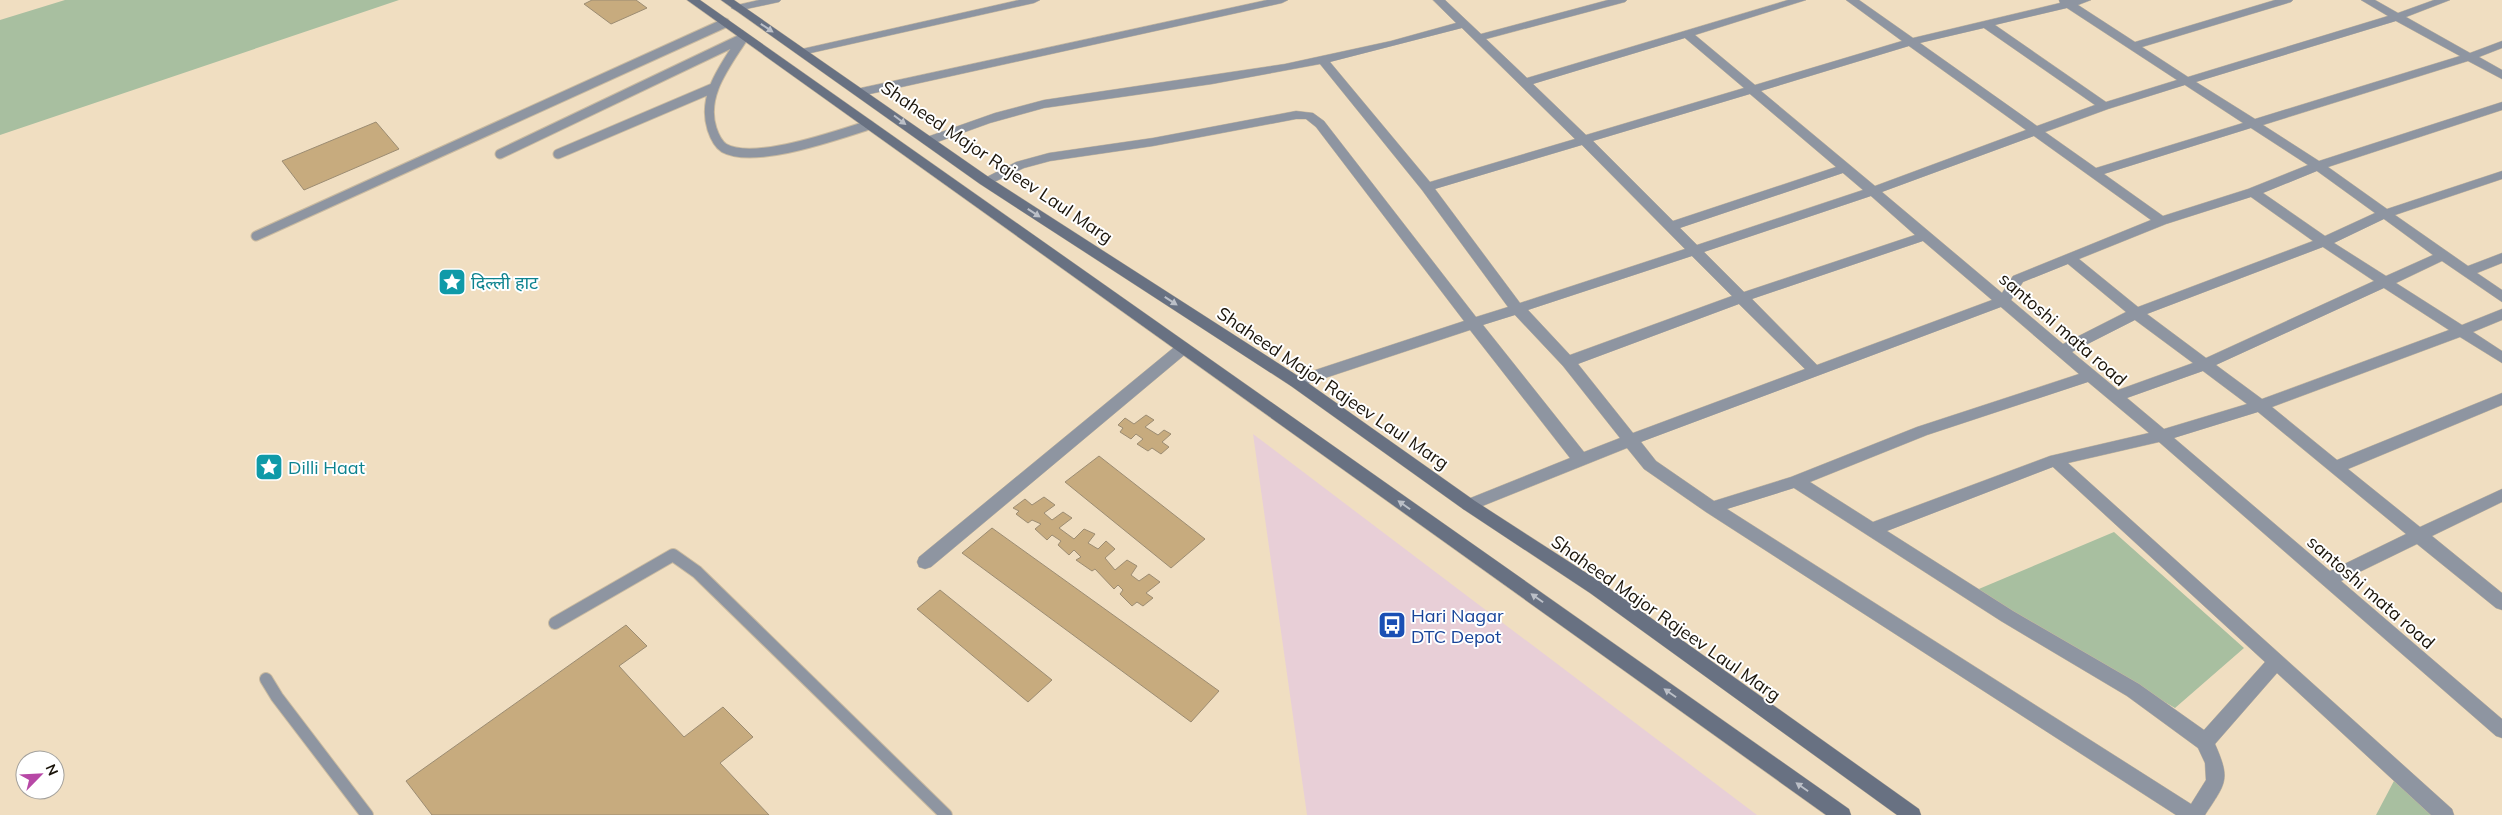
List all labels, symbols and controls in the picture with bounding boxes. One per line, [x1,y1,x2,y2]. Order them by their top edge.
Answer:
one-way arrow [760,23,773,33]
street label: Shaheed Major Rajeev Laul Marg [877,76,1117,248]
one-way arrow [893,115,906,126]
one-way arrow [1027,208,1041,217]
place icon: दिल्ली हाट [437,267,467,297]
street label: santoshi mata road [1994,267,2132,391]
place label: दिल्ली हाट [471,271,539,294]
one-way arrow [1164,296,1177,305]
street label: Shaheed Major Rajeev Laul Marg [1213,302,1453,474]
place icon: Dilli Haat [254,452,284,482]
place label: Dilli Haat [288,456,365,479]
one-way arrow [1398,500,1411,510]
street label: Shaheed Major Rajeev Laul Marg [1547,530,1785,706]
street label: santoshi mata road [2302,530,2440,654]
one-way arrow [1530,593,1544,603]
place label: Hari Nagar DTC Depot [1411,604,1504,648]
bus stop icon: Hari Nagar DTC Depot [1377,610,1407,640]
one-way arrow [1664,687,1677,698]
north arrow [15,750,65,800]
text: N [42,761,62,778]
one-way arrow [1795,782,1809,792]

